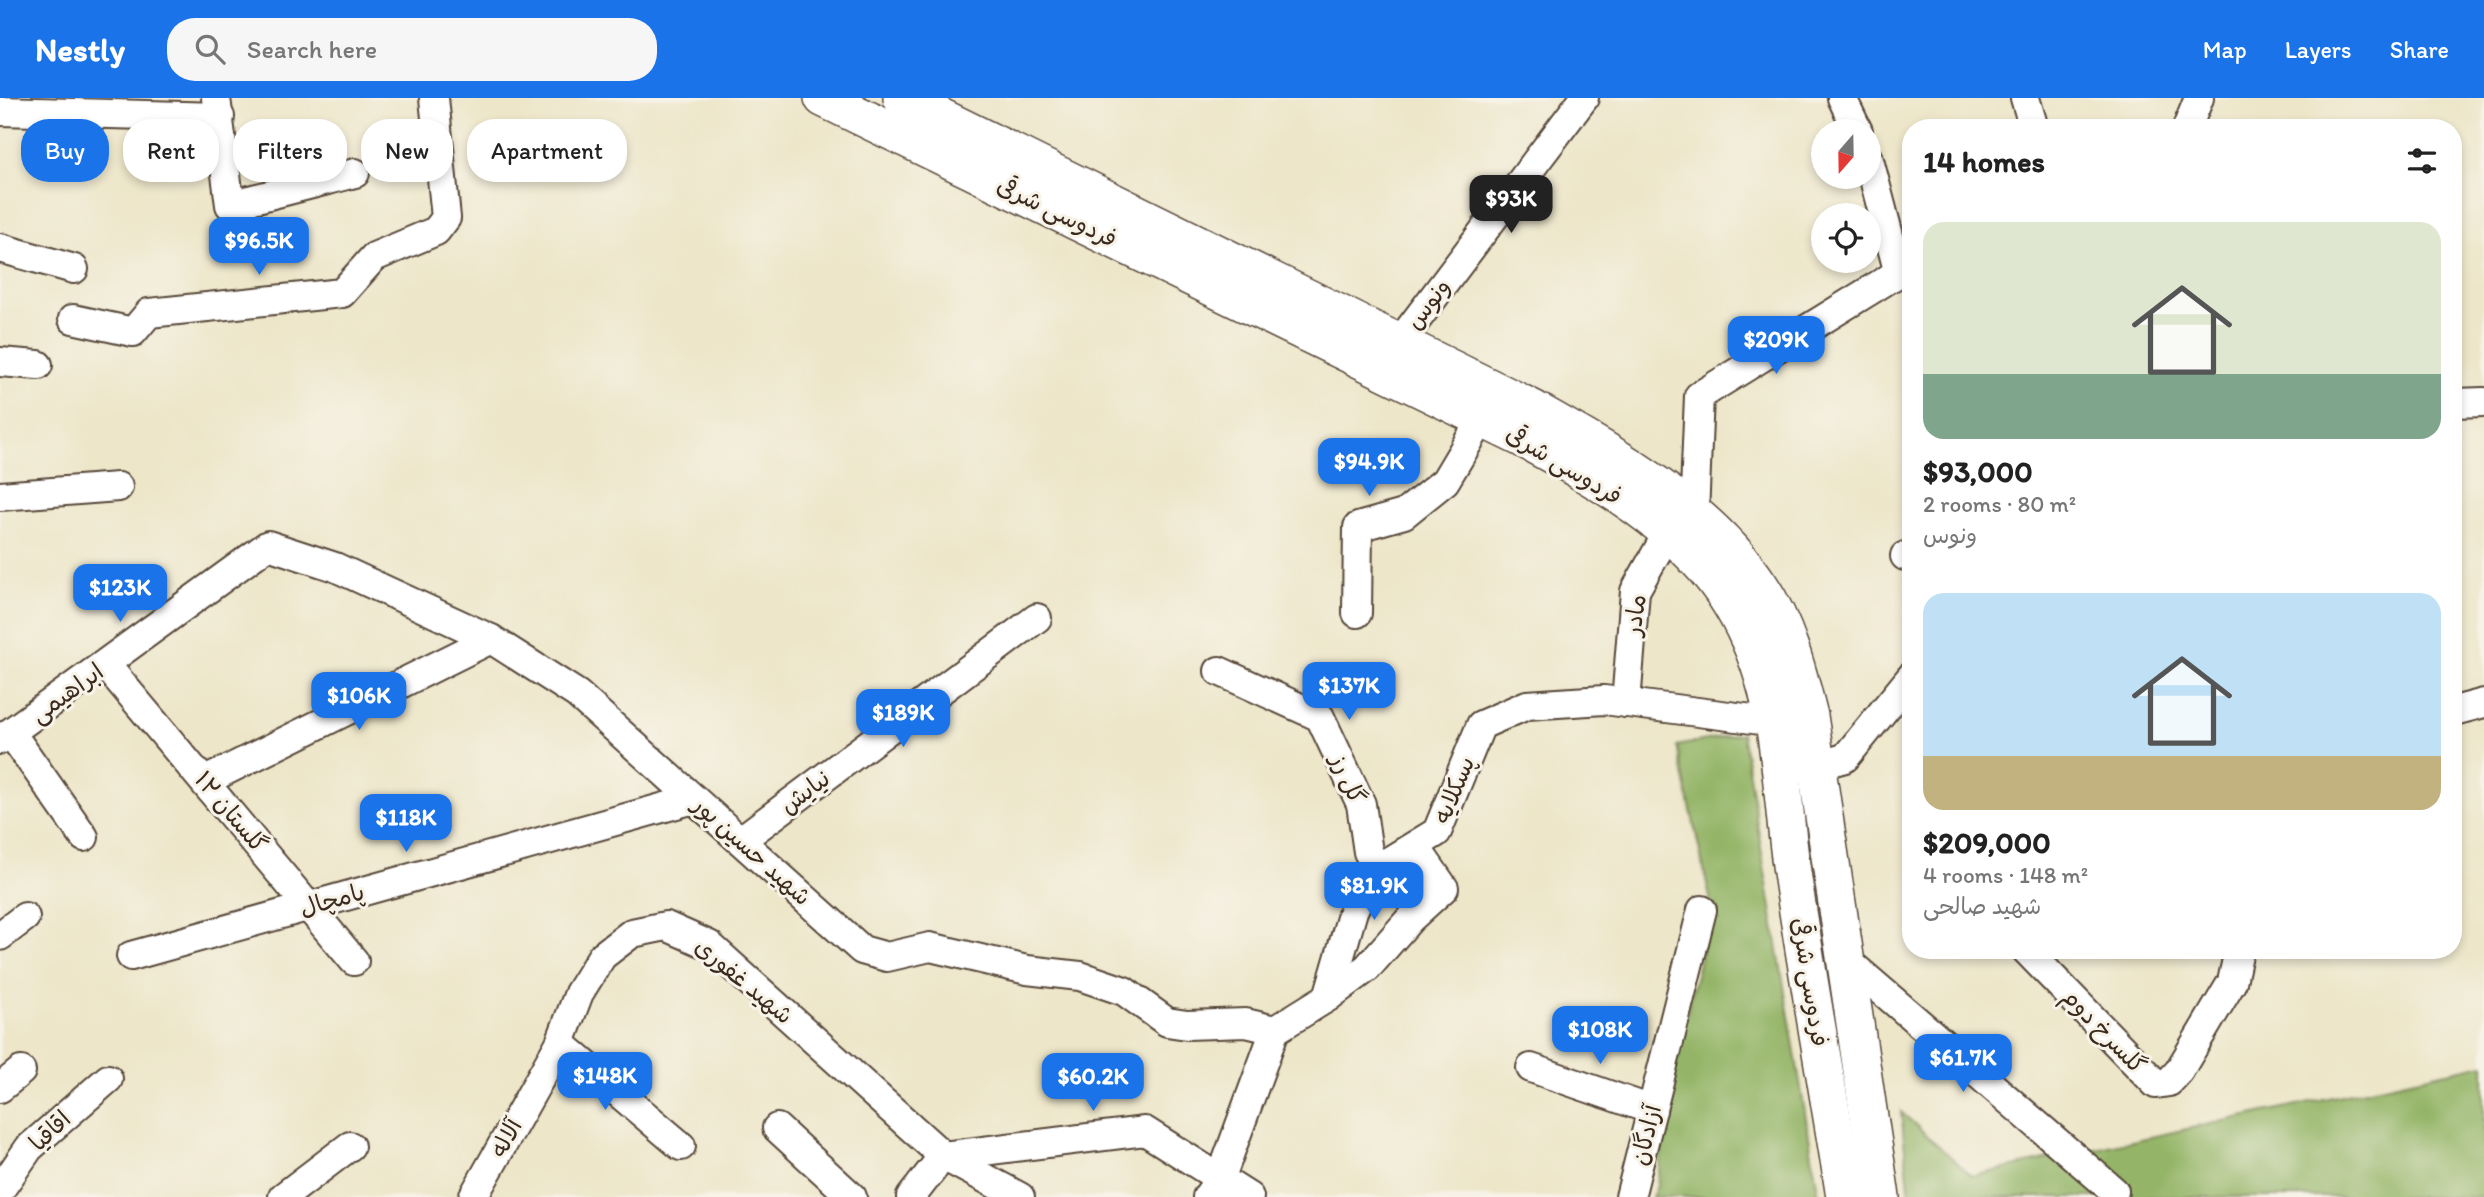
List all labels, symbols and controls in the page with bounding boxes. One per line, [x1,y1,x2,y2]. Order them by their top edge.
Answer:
search box [167,18,657,81]
text: Nestly [35,30,125,69]
icon: search [191,30,229,68]
text: Search here [247,33,377,65]
text: Map [2203,35,2247,64]
text: Layers [2285,35,2352,64]
text: Share [2390,35,2449,64]
chip: Buy [21,119,109,182]
chip: Rent [123,119,219,182]
chip: Filters [233,119,347,182]
chip: New [361,119,453,182]
chip: Apartment [467,119,627,182]
north arrow [1811,119,1881,189]
map controls [1811,119,1881,273]
icon: filters [2403,142,2441,180]
text: 14 homes [1923,143,2045,180]
street label: فردوسی شرقی [992,170,1122,254]
pin: $93K [1470,176,1552,235]
text: $93K [1486,184,1536,212]
button: locate [1811,203,1881,273]
pin: $96.5K [202,218,316,277]
text: $96.5K [225,226,293,254]
icon: home [2119,267,2245,393]
street label: ونوس [1399,272,1457,336]
pin: $209K [1727,316,1825,376]
text: $209K [1744,325,1808,353]
street label: فردوسی شرقی [1500,419,1628,511]
pin: $94.9K [1312,438,1426,498]
text: $94.9K [1334,447,1404,475]
text: $93,000 [1923,453,2033,490]
text: 2 rooms · 80 m² [1923,490,2076,518]
text: ونوس [1923,521,1977,549]
pin: $123K [71,564,169,624]
text: $123K [89,573,151,601]
street label: مادر [1617,592,1652,639]
icon: home [2119,638,2245,764]
street label: ابراهیمی [25,656,109,730]
pin: $137K [1300,662,1398,722]
text: $137K [1319,671,1379,699]
pin: $106K [310,672,408,732]
text: $106K [327,681,391,709]
pin: $189K [854,690,952,749]
text: $189K [872,698,934,726]
street label: گل رز [1324,748,1372,808]
street label: پسکلایه [1426,752,1482,828]
street label: نیایش [774,763,836,820]
street label: گلستان ۱۲ [189,765,274,858]
street label: شهید حسین پور [685,789,817,912]
pin: $118K [357,794,455,854]
text: $118K [376,803,436,831]
text: $209,000 [1923,824,2051,861]
text: 4 rooms · 148 m² [1923,861,2088,889]
pin: $81.9K [1317,862,1431,922]
text: $81.9K [1340,871,1408,899]
street label: پامچال [296,876,368,924]
text: شهید صالحی [1923,892,2041,920]
street label: فردوسی شرقی [1785,915,1835,1049]
street label: شهید غفوری [689,931,799,1031]
street label: گلسرخ دوم [2053,982,2152,1083]
pin: $108K [1551,1006,1649,1066]
text: $108K [1568,1015,1632,1043]
pin: $61.7K [1906,1034,2020,1094]
text: $61.7K [1930,1043,1996,1071]
pin: $148K [556,1052,654,1112]
pin: $60.2K [1036,1054,1150,1113]
text: $148K [573,1061,637,1089]
text: $60.2K [1058,1062,1128,1090]
street label: آزادگان [1624,1101,1667,1168]
street label: اقاقیا [23,1104,76,1157]
street label: آلاله [483,1112,528,1162]

